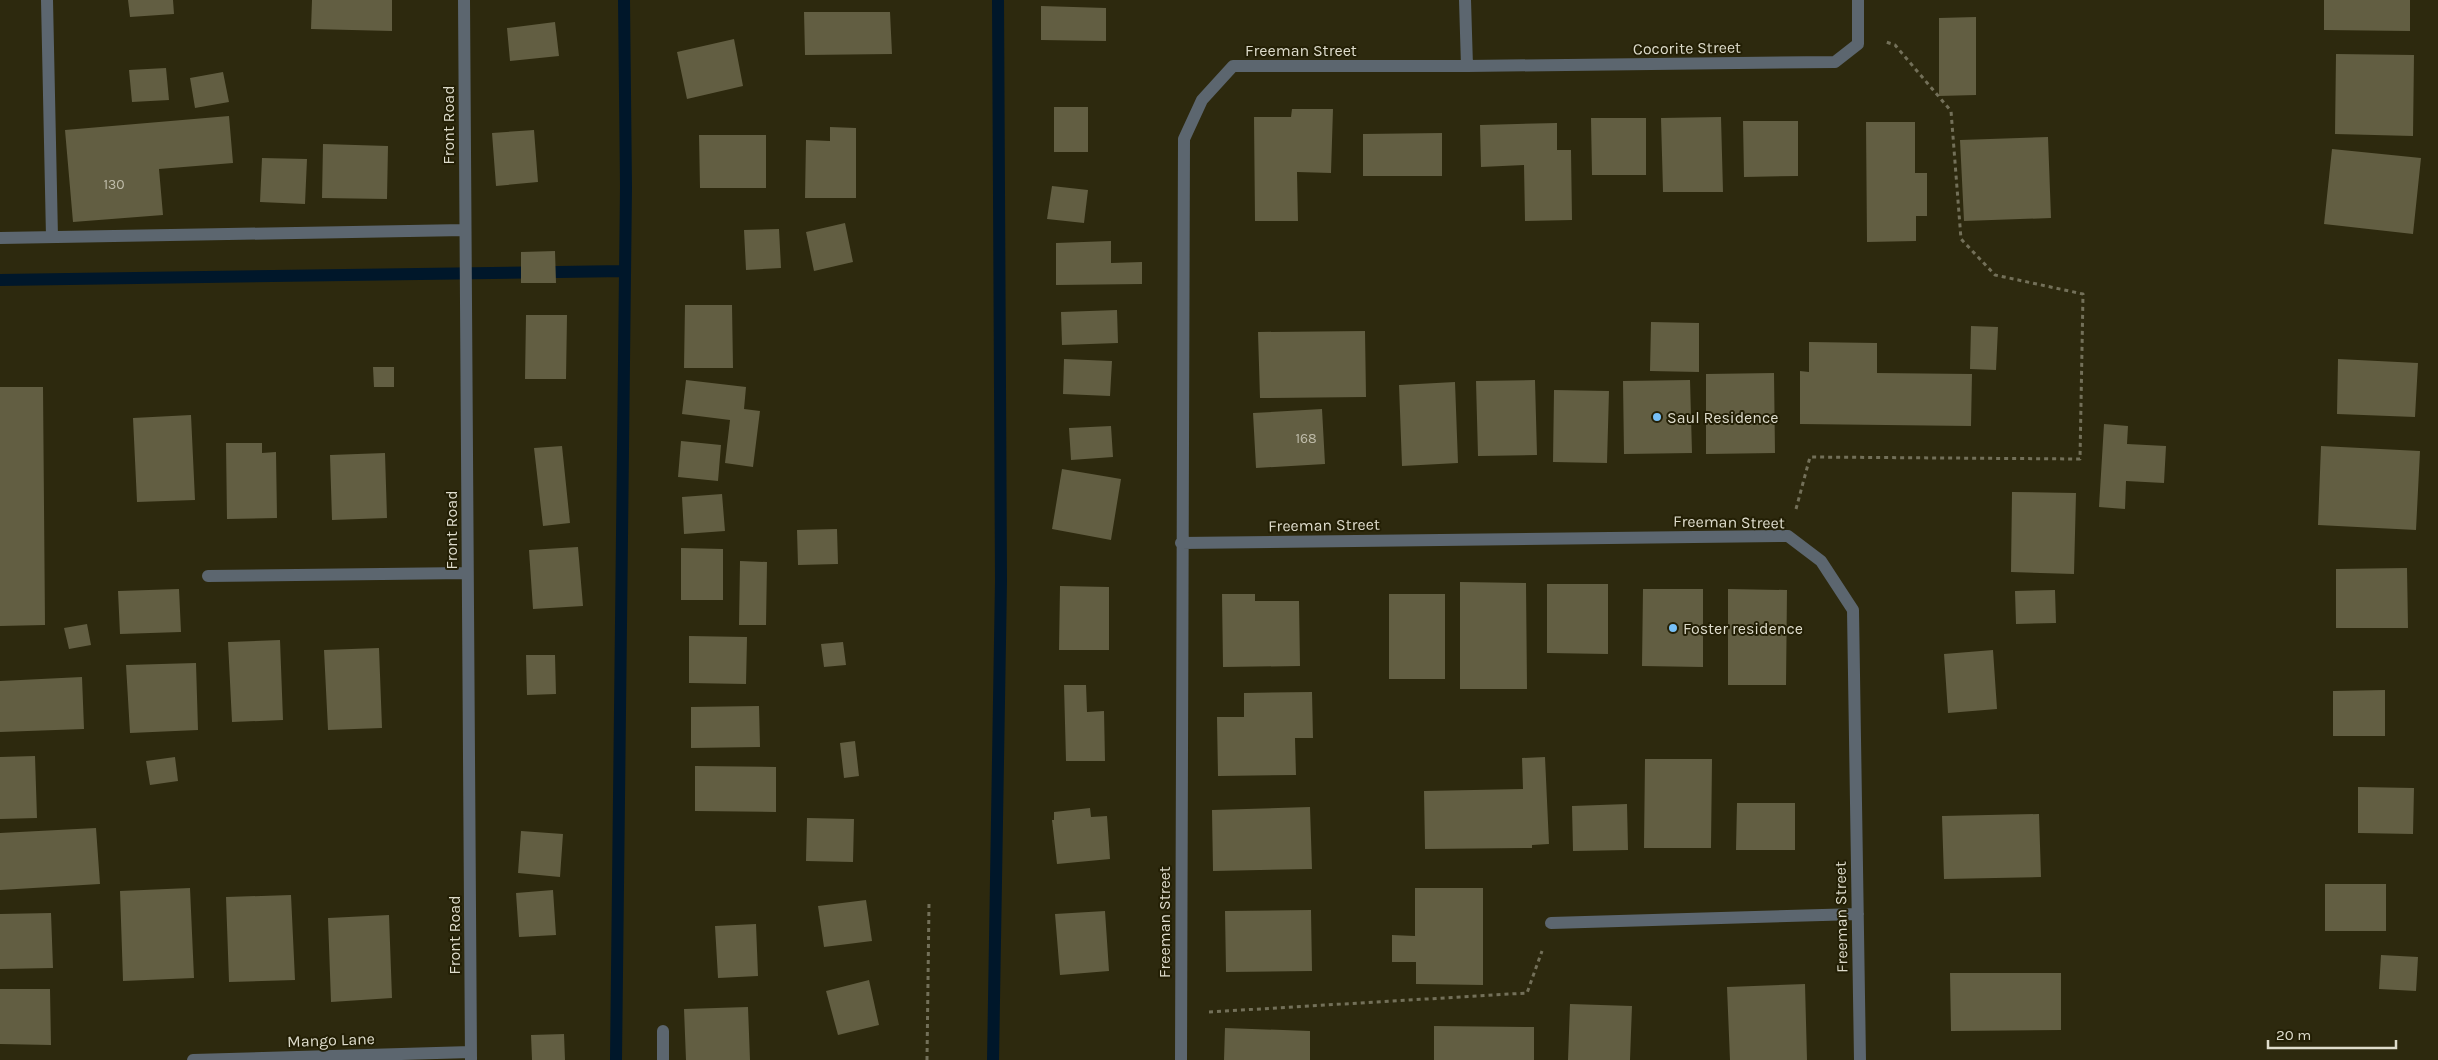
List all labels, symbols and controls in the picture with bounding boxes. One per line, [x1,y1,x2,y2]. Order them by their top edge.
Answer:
street label: Cocorite Street [1633,38,1741,58]
street label: Freeman Street [1245,41,1357,60]
street label: Front Road [439,85,458,165]
house number: 130 [103,176,125,193]
place label: Saul Residence [1667,408,1778,427]
marker: Saul Residence [1651,411,1663,423]
house number: 168 [1295,430,1317,447]
street label: Front Road [442,490,461,570]
street label: Freeman Street [1673,512,1785,532]
street label: Freeman Street [1268,515,1380,535]
place label: Foster residence [1683,619,1803,638]
marker: Foster residence [1667,622,1679,634]
street label: Freeman Street [1831,861,1851,973]
street label: Freeman Street [1155,866,1174,978]
street label: Front Road [445,895,464,975]
scale bar [2268,1018,2396,1050]
text: 20 m [2276,1026,2311,1044]
street label: Mango Lane [287,1029,375,1051]

